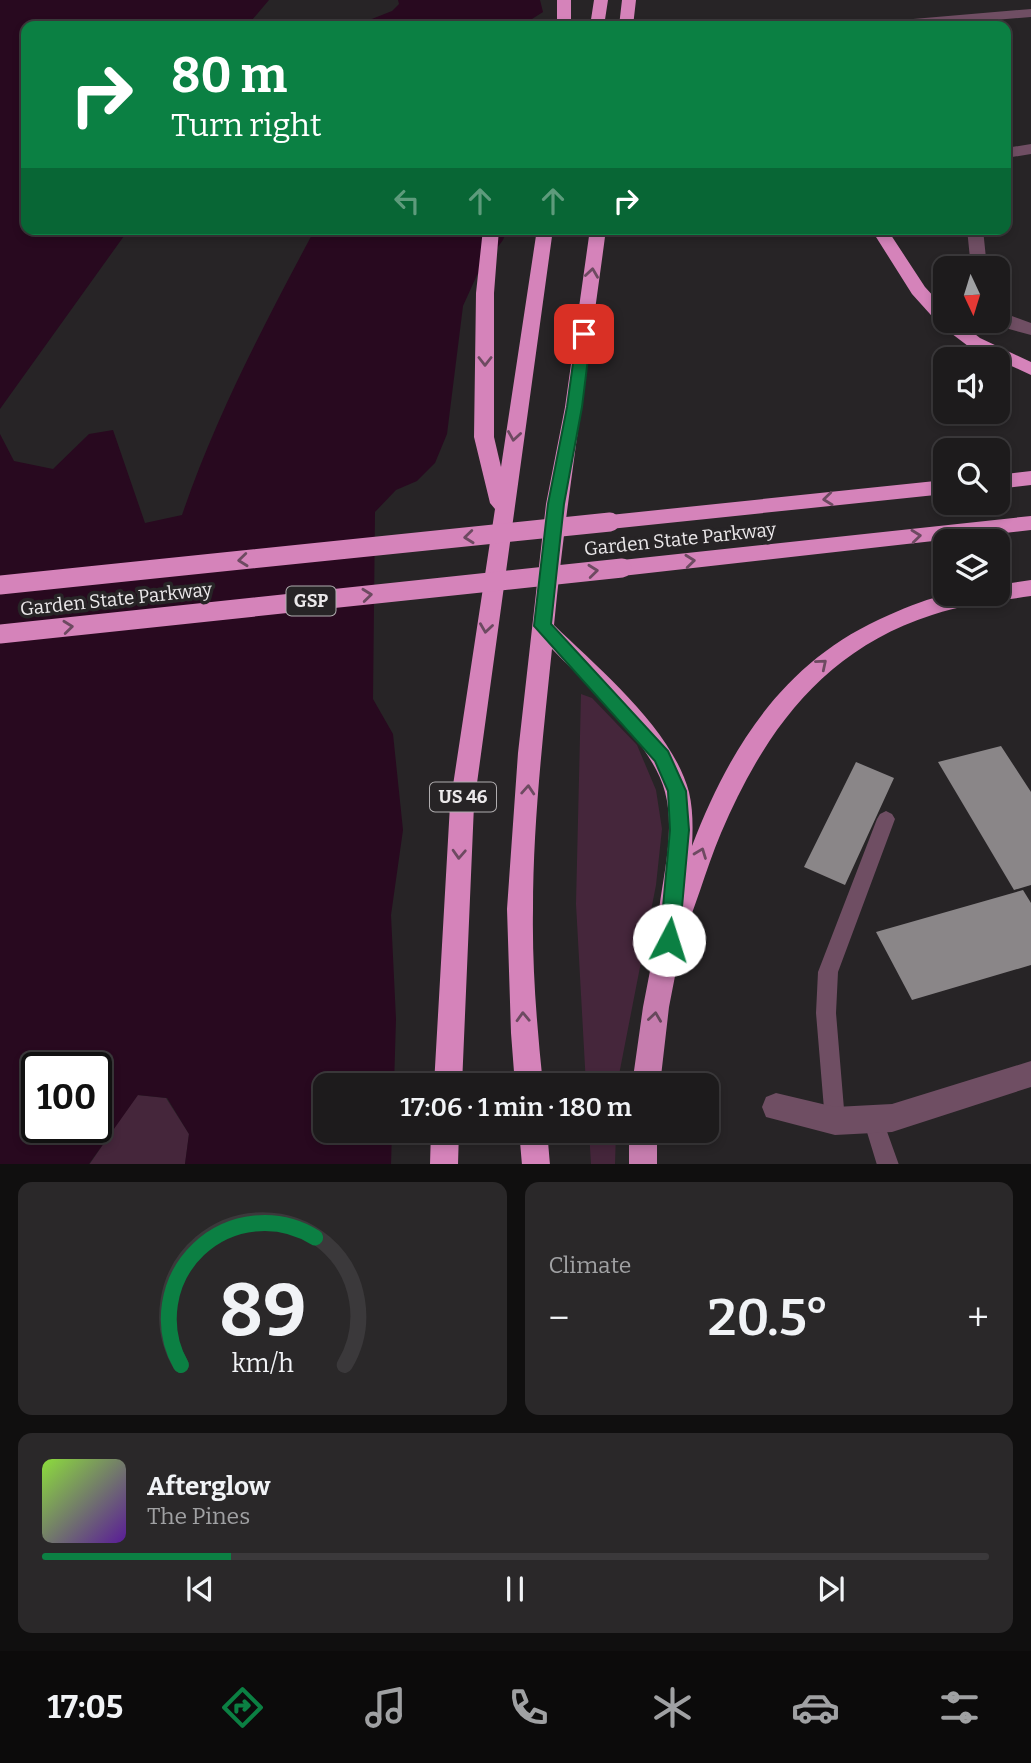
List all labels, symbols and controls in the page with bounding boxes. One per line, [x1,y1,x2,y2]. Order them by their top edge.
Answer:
text: 80 m [171,46,287,105]
icon: right [56,49,147,140]
text: Turn right [171,106,322,144]
icon: left [388,182,426,220]
icon: ahead [461,182,499,220]
icon: ahead [534,182,572,220]
icon: right [607,182,645,220]
north arrow [933,256,1010,332]
map controls [933,256,1010,606]
one-way arrow [585,267,600,279]
pin [554,304,614,364]
icon: arrive [565,315,603,353]
button: sound [933,347,1010,424]
one-way arrow [477,356,493,367]
one-way arrow [507,430,522,442]
button: search [933,438,1010,515]
one-way arrow [823,492,834,507]
street label: Garden State Parkway [583,517,778,561]
one-way arrow [464,529,475,544]
one-way arrow [911,529,922,544]
button: layers [933,529,1010,606]
one-way arrow [237,552,248,567]
one-way arrow [684,553,696,568]
one-way arrow [588,564,599,579]
street label: Garden State Parkway [19,577,214,621]
road number: GSP [286,586,336,616]
one-way arrow [362,588,373,603]
one-way arrow [62,619,74,634]
one-way arrow [479,622,494,634]
one-way arrow [814,660,827,672]
road number: US 46 [430,782,496,812]
one-way arrow [520,784,535,795]
one-way arrow [692,847,706,859]
one-way arrow [452,848,467,859]
position arrow [632,903,706,977]
one-way arrow [516,1011,531,1022]
one-way arrow [647,1011,662,1023]
speed limit sign: 100 [21,1052,112,1143]
text: 17:06 · 1 min · 180 m [400,1092,632,1123]
text: Climate [549,1251,631,1279]
text: 89 [219,1267,306,1354]
text: 20.5° [708,1286,829,1349]
text: − [549,1295,569,1341]
text: + [967,1295,989,1341]
text: km/h [231,1348,294,1378]
text: Afterglow [147,1471,270,1502]
text: The Pines [147,1502,250,1530]
icon: previous [181,1570,219,1608]
icon: pause [496,1570,534,1608]
icon: next [812,1570,850,1608]
icon: directions [218,1683,267,1732]
icon: music [361,1683,410,1732]
icon: phone [504,1683,553,1732]
icon: climate [648,1683,697,1732]
icon: car [791,1683,840,1732]
icon: filters [935,1683,984,1732]
text: 17:05 [47,1688,123,1726]

